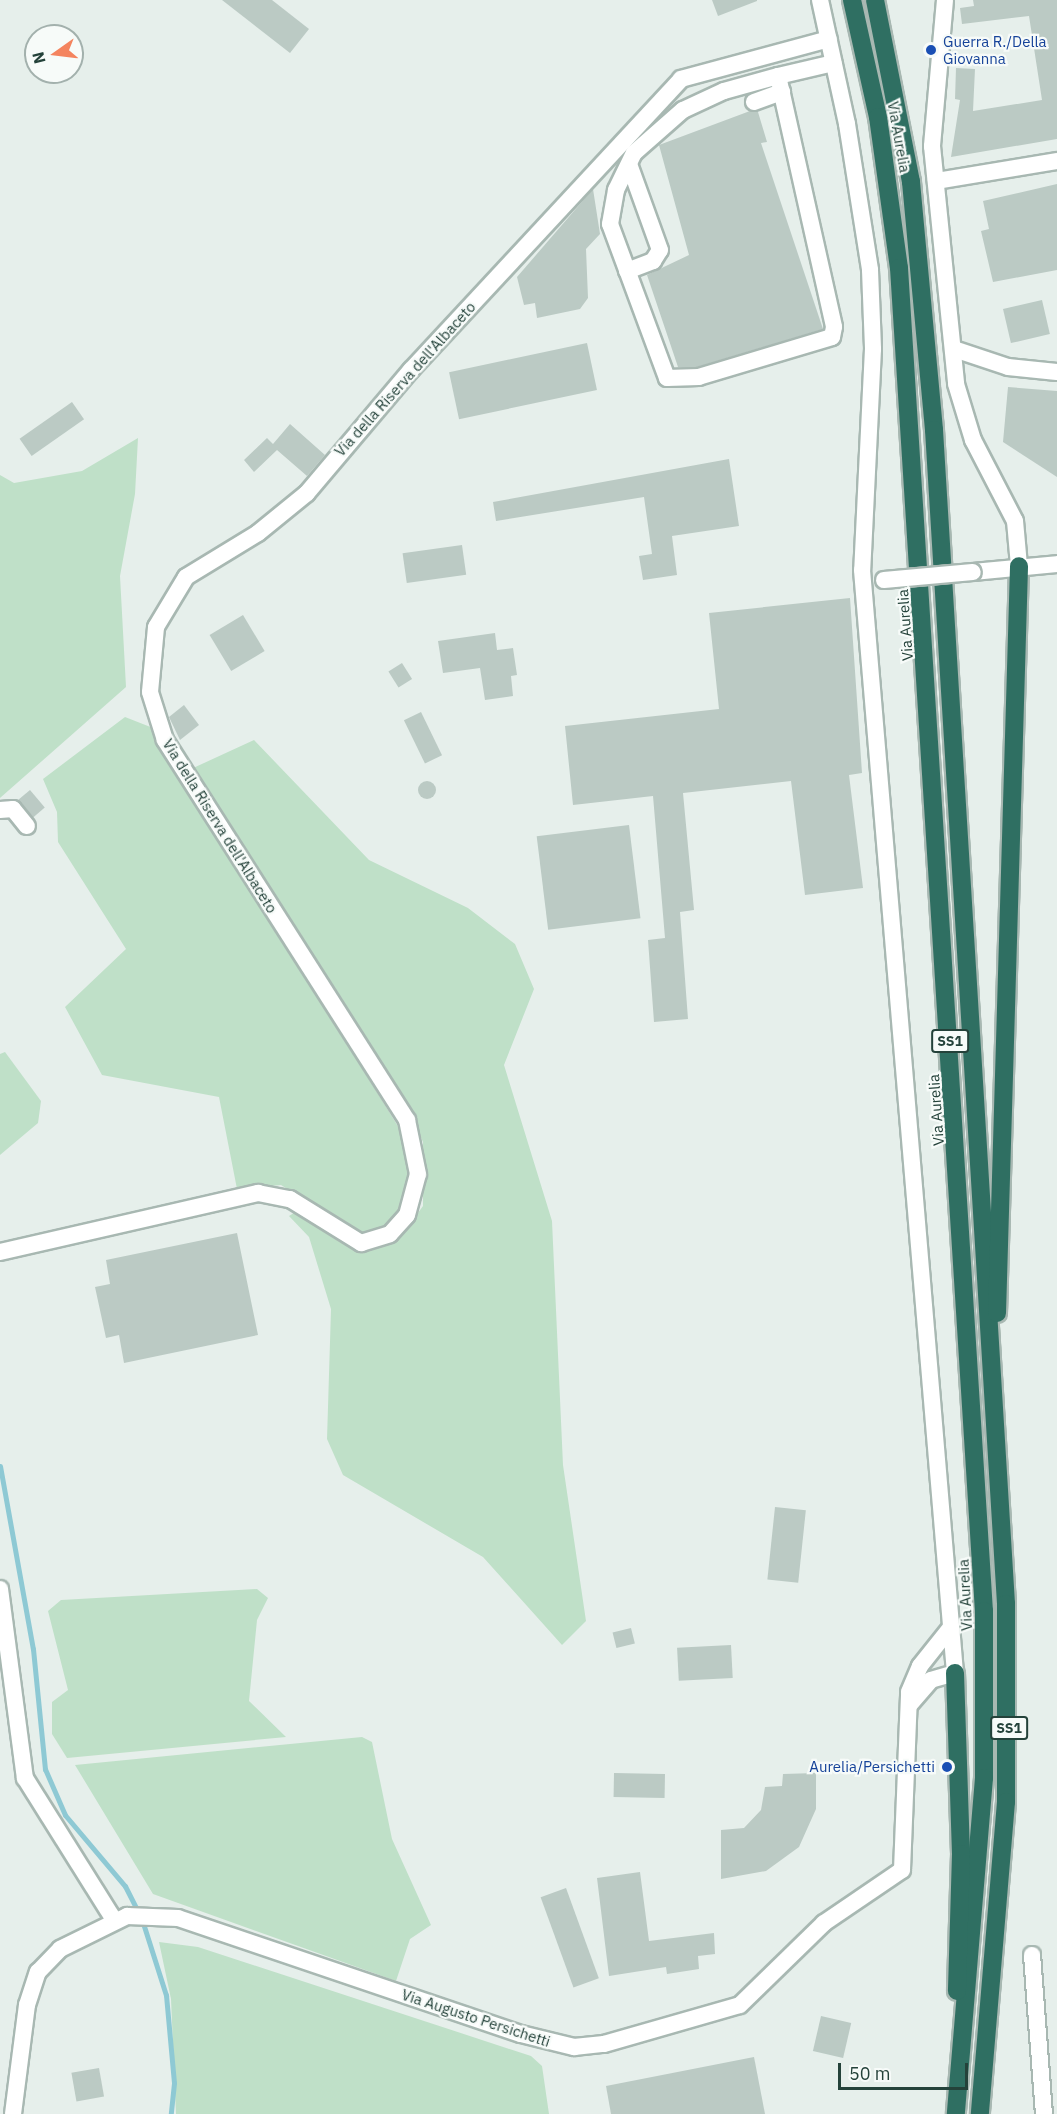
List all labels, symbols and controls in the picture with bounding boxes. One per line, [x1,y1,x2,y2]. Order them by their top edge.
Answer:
north arrow [24,24,84,84]
place label: Guerra R./Della Giovanna [943,32,1046,67]
marker: Guerra R./Della Giovanna [924,43,938,57]
text: N [27,50,50,66]
street label: Via Aurelia [884,100,914,174]
street label: Via della Riserva dell'Albaceto [331,298,479,460]
street label: Via Aurelia [894,588,916,662]
street label: Via della Riserva dell'Albaceto [159,736,281,916]
road number: SS1 [930,1030,970,1052]
street label: Via Aurelia [925,1073,947,1147]
street label: Via Aurelia [954,1559,976,1631]
road number: SS1 [990,1717,1028,1739]
place label: Aurelia/Persichetti [809,1758,935,1776]
marker: Aurelia/Persichetti [940,1760,954,1774]
street label: Via Augusto Persichetti [399,1985,553,2051]
scale bar [841,2051,972,2089]
text: 50 m [849,2062,891,2085]

